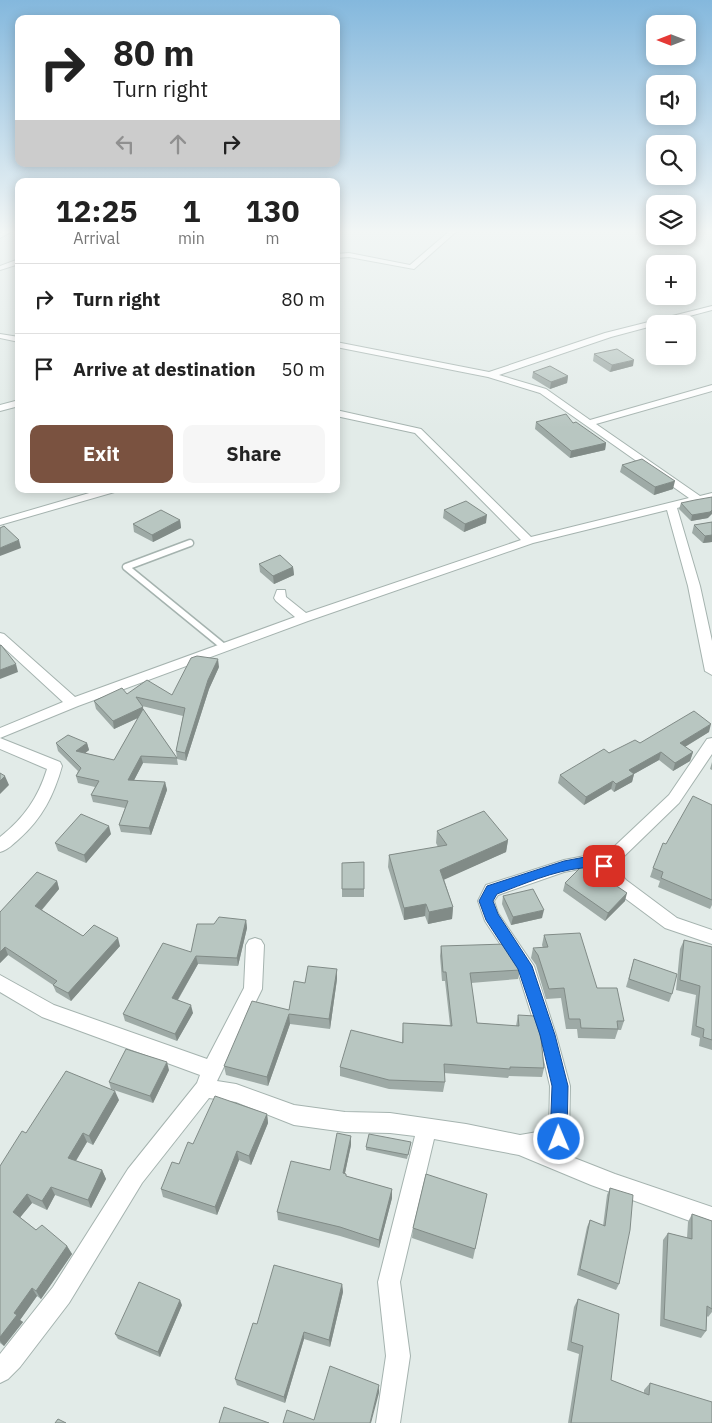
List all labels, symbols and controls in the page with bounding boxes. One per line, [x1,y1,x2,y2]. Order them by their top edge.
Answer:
north arrow [646,15,696,65]
map controls [646,15,696,365]
text: 80 m [113,30,195,76]
icon: right [30,35,95,100]
text: Turn right [113,74,208,103]
button: sound [646,75,696,125]
icon: left [111,130,139,158]
icon: ahead [164,130,192,158]
icon: right [217,130,245,158]
button: search [646,135,696,185]
text: 12:25 [56,191,137,230]
text: 1 [182,191,200,230]
text: 130 [245,191,299,230]
button: layers [646,195,696,245]
text: Arrival [73,228,120,248]
text: min [178,228,205,248]
text: m [265,228,279,248]
button: + [646,255,696,305]
icon: right [30,285,58,313]
text: Turn right [73,287,160,311]
text: 80 m [281,287,325,311]
button: − [646,315,696,365]
icon: arrive [30,355,58,383]
text: Arrive at destination [73,357,256,381]
text: 50 m [281,357,325,381]
button: Exit [30,425,173,483]
button: Share [183,425,325,483]
pin [583,845,625,887]
icon: arrive [590,852,618,880]
position arrow [532,1112,584,1164]

